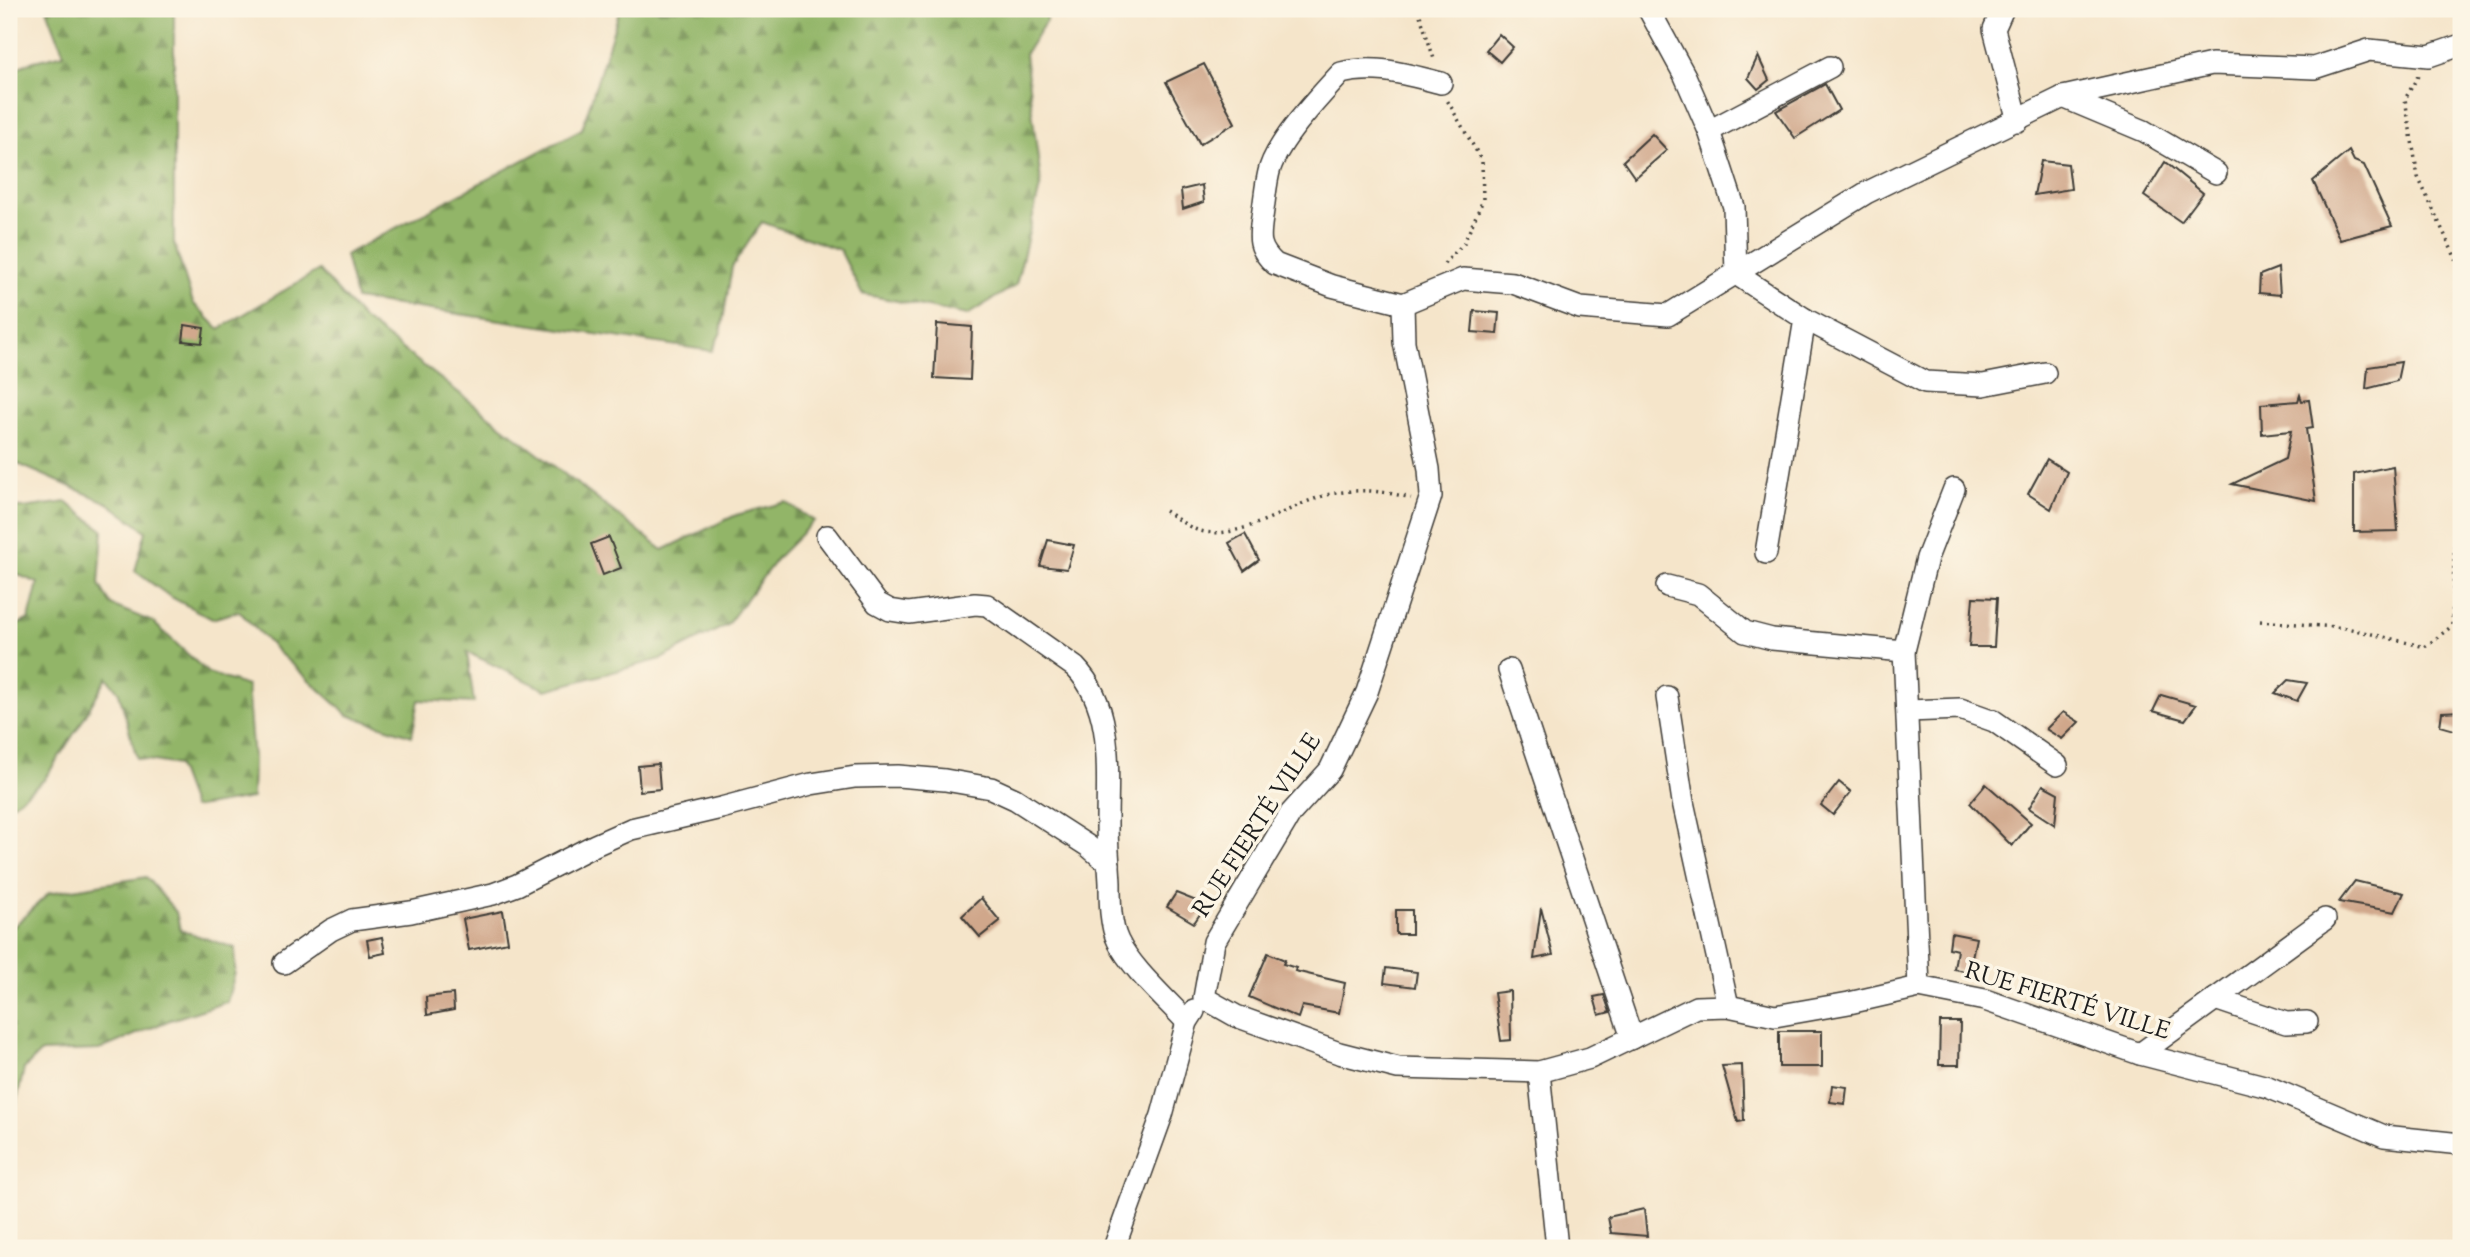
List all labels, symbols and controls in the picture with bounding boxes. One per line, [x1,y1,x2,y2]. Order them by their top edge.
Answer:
street label: RUE FIERTÉ VILLE [1186,727,1331,925]
street label: RUE FIERTÉ VILLE [1960,955,2174,1050]

